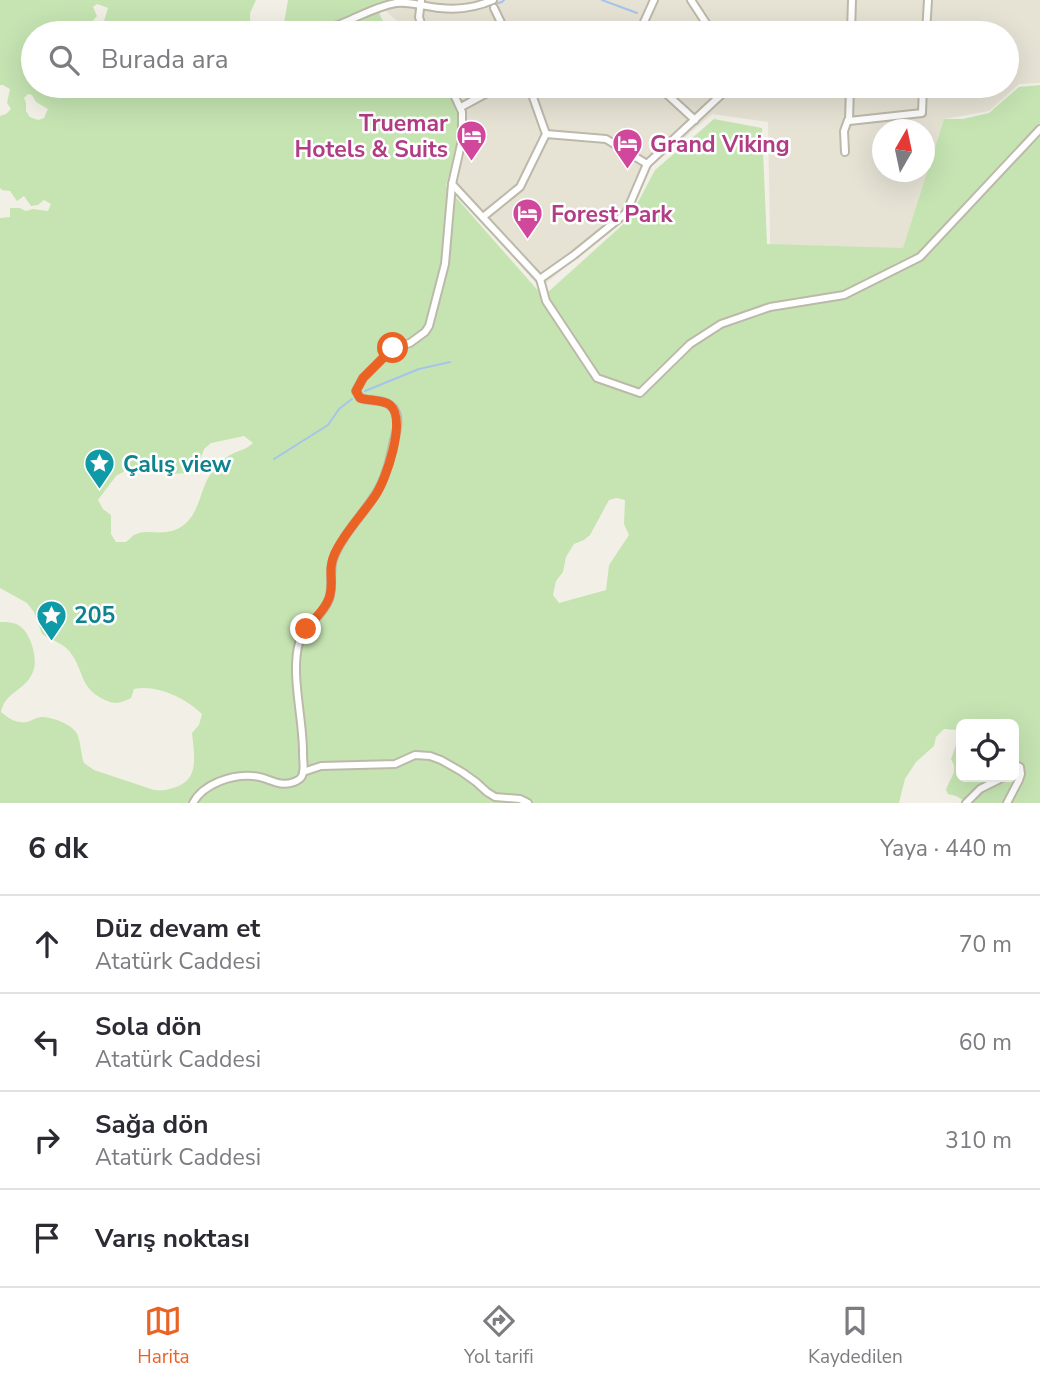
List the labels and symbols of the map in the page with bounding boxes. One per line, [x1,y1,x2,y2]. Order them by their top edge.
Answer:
place label: Truemar Hotels & Suits [295,108,448,165]
hotel icon: Truemar Hotels & Suits [454,119,488,163]
north arrow [872,119,935,182]
hotel icon: Grand Viking [610,127,644,171]
place label: Grand Viking [650,129,790,160]
hotel icon: Forest Park [511,197,545,241]
place label: Forest Park [551,199,673,230]
route start [377,332,408,363]
place icon: Çalış view [83,447,117,491]
place label: Çalış view [123,449,232,480]
place icon: 205 [34,598,68,642]
place label: 205 [74,600,115,631]
route end [290,613,321,644]

